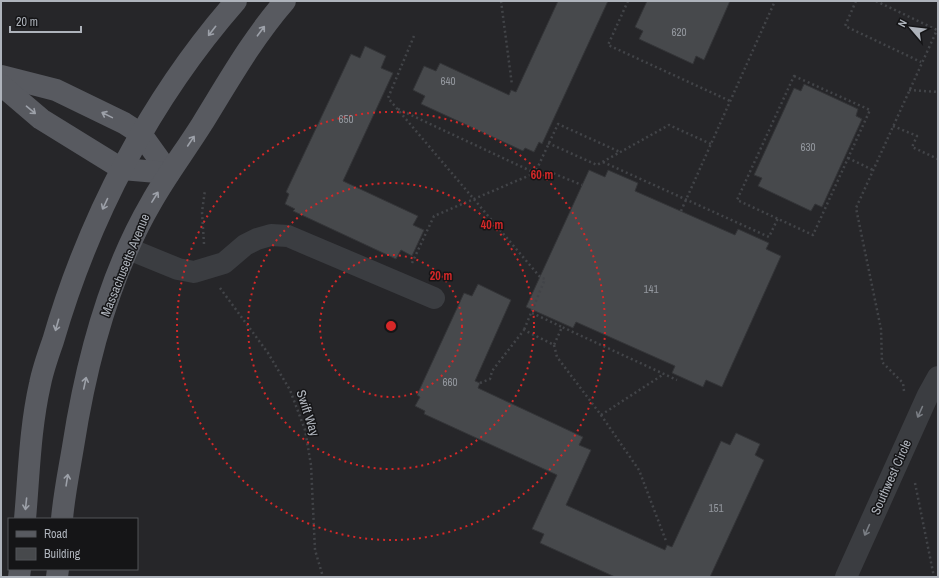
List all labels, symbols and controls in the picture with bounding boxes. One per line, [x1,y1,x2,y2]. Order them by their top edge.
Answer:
scale bar [10,8,81,34]
north arrow [891,8,931,48]
text: 20 m [16,14,38,30]
text: N [894,17,910,29]
house number: 620 [671,25,687,39]
one-way arrow [207,26,216,37]
one-way arrow [257,26,265,37]
house number: 640 [440,74,456,88]
one-way arrow [26,106,36,115]
one-way arrow [101,111,113,118]
house number: 650 [338,112,354,126]
one-way arrow [187,136,195,147]
house number: 630 [800,140,816,154]
text: 60 m [531,167,553,183]
one-way arrow [151,191,159,202]
one-way arrow [101,197,108,209]
street label: Massachusetts Avenue [97,211,153,319]
text: 40 m [481,217,503,233]
text: 20 m [430,268,452,284]
house number: 141 [643,282,659,296]
one-way arrow [53,318,60,331]
centre of rings [384,319,398,333]
house number: 660 [442,375,458,389]
one-way arrow [82,377,90,390]
street label: Swift Way [293,388,324,439]
one-way arrow [916,405,924,417]
street label: Southwest Circle [867,437,915,517]
one-way arrow [63,474,71,487]
one-way arrow [23,497,30,510]
house number: 151 [708,501,724,515]
legend [8,518,138,570]
one-way arrow [863,524,870,536]
text: Road [44,526,68,542]
text: Building [44,546,81,562]

